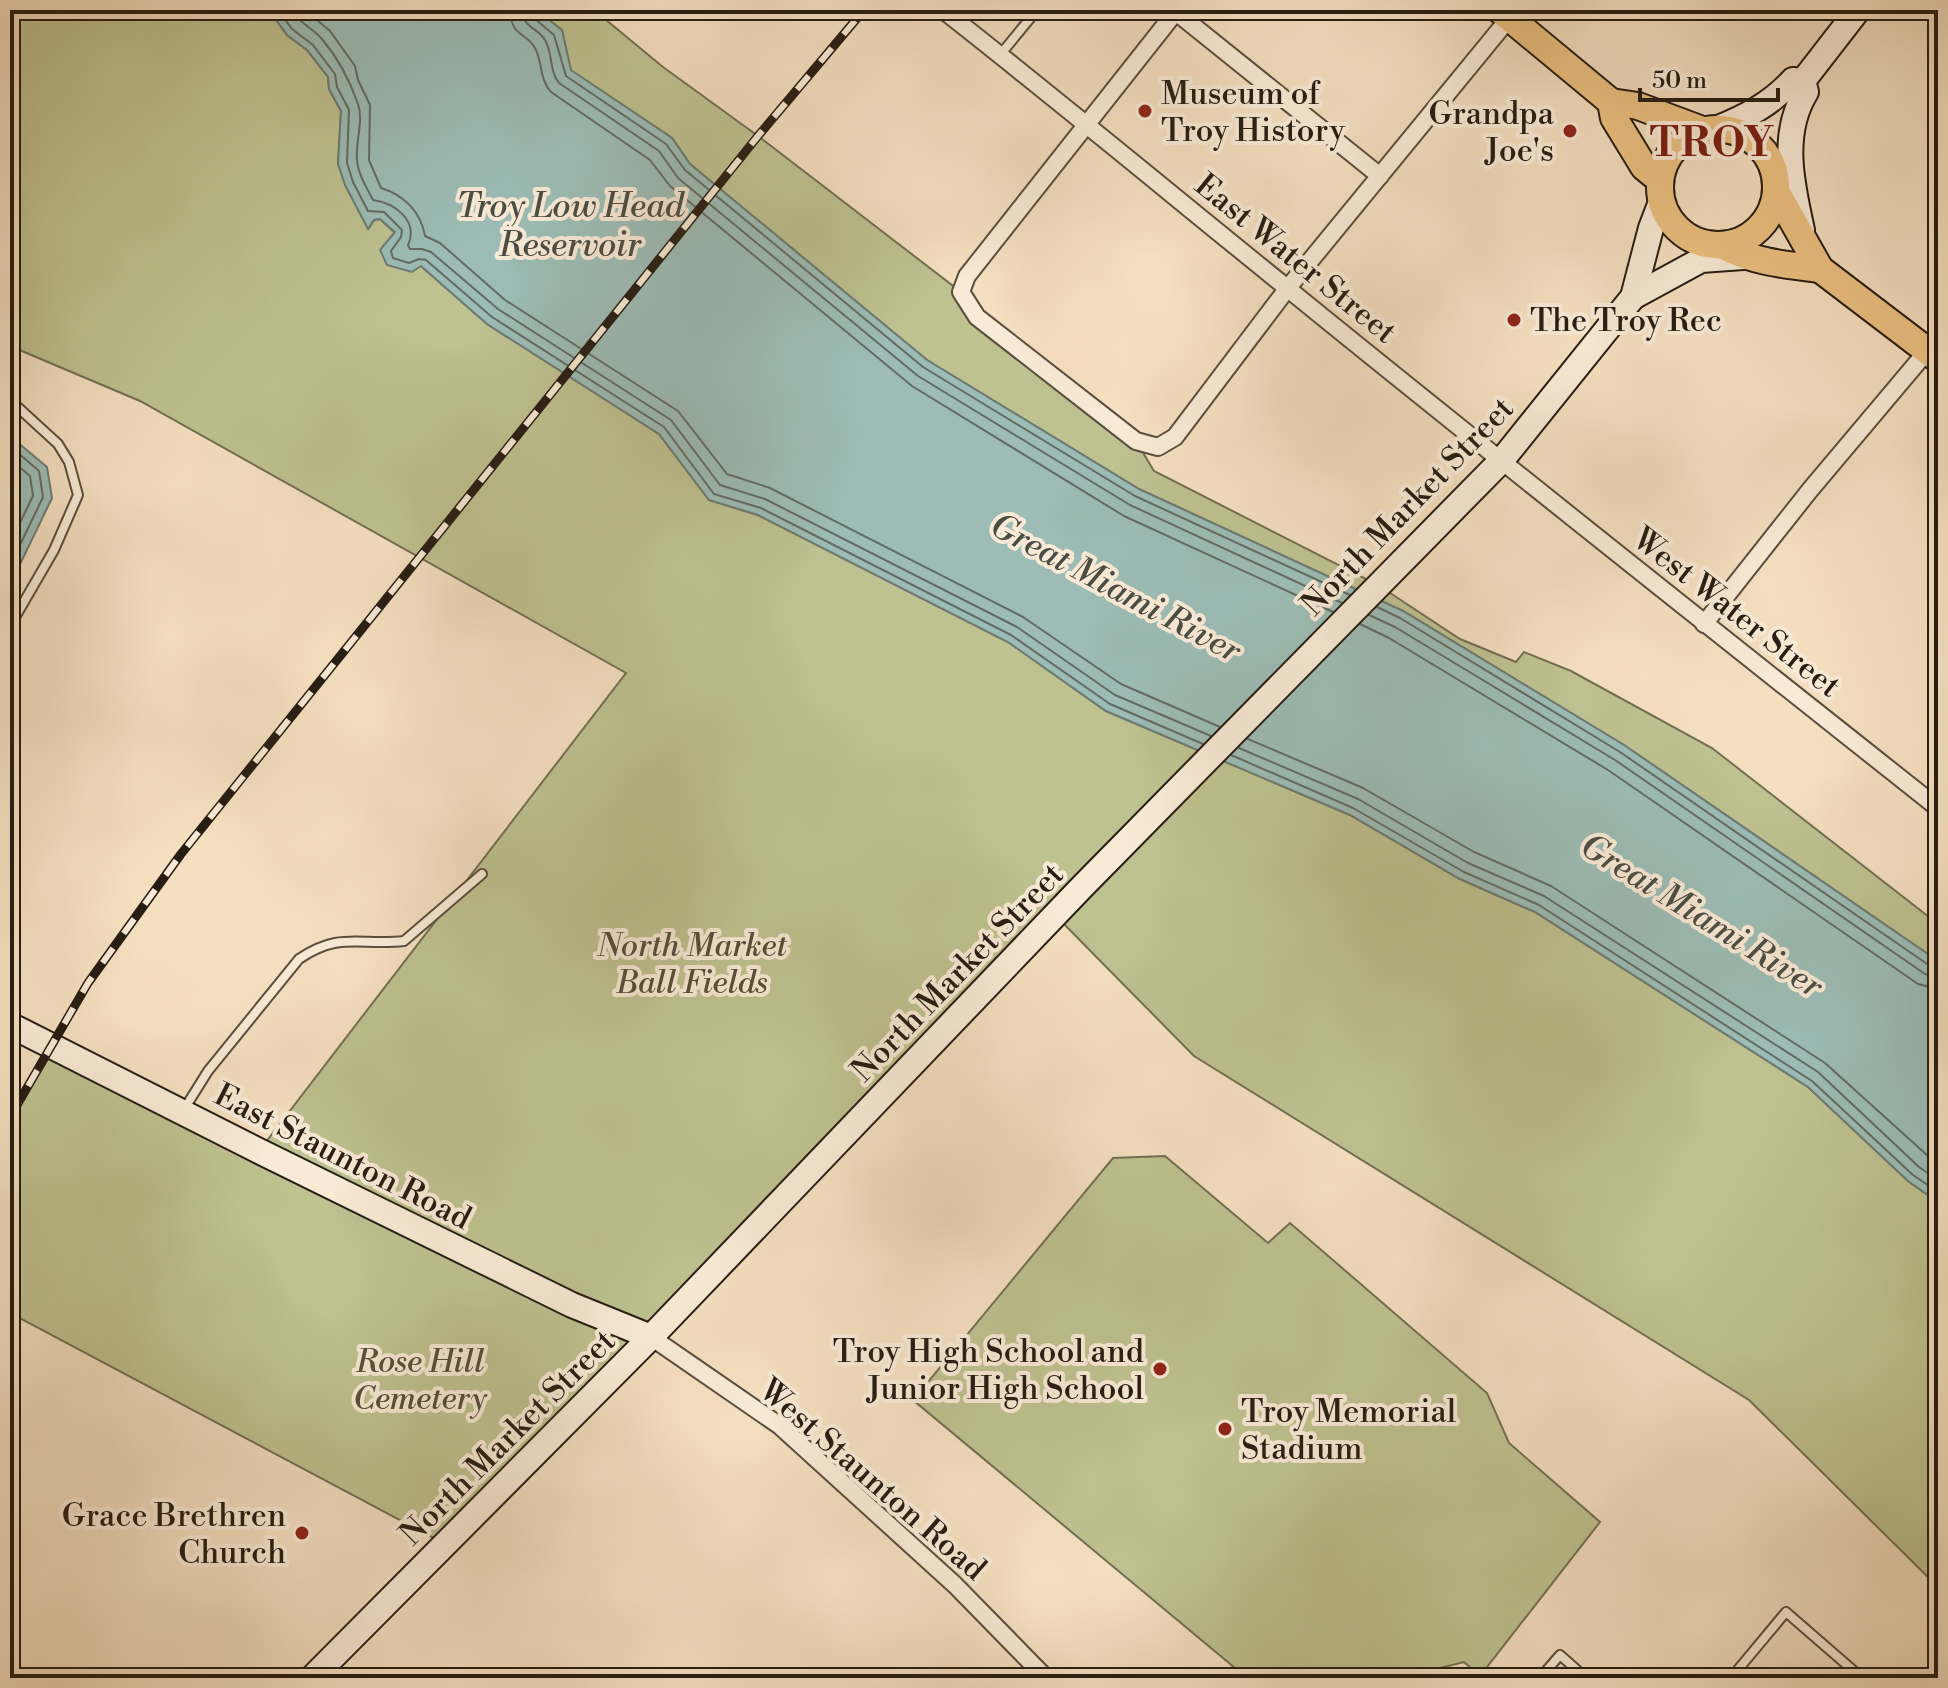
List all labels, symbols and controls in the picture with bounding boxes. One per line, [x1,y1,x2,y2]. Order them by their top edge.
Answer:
scale bar [1640,52,1778,102]
text: 50 m [1652,66,1707,96]
place label: Museum of Troy History [1161,74,1345,151]
place label: Grandpa Joe's [1429,94,1555,171]
marker: Museum of Troy History [1136,102,1154,120]
district label: TROY [1650,119,1776,169]
marker: Grandpa Joe's [1561,122,1579,140]
street label: East Water Street [1186,165,1404,352]
water label: Troy Low Head Reservoir [456,186,686,267]
place label: The Troy Rec [1530,301,1722,341]
marker: The Troy Rec [1505,311,1523,329]
street label: North Market Street [1293,389,1522,624]
water label: Great Miami River [982,505,1248,673]
street label: West Water Street [1624,519,1848,706]
water label: Great Miami River [1572,825,1831,1009]
street label: North Market Street [843,855,1072,1090]
park label: North Market Ball Fields [596,926,787,1003]
street label: East Staunton Road [207,1075,478,1239]
street label: North Market Street [391,1321,624,1554]
place label: Troy High School and Junior High School [833,1332,1145,1409]
park label: Rose Hill Cemetery [353,1342,488,1419]
marker: Troy High School and Junior High School [1151,1360,1169,1378]
street label: West Staunton Road [750,1370,994,1589]
place label: Troy Memorial Stadium [1241,1392,1457,1469]
marker: Troy Memorial Stadium [1216,1420,1234,1438]
place label: Grace Brethren Church [62,1496,286,1573]
marker: Grace Brethren Church [293,1524,311,1542]

